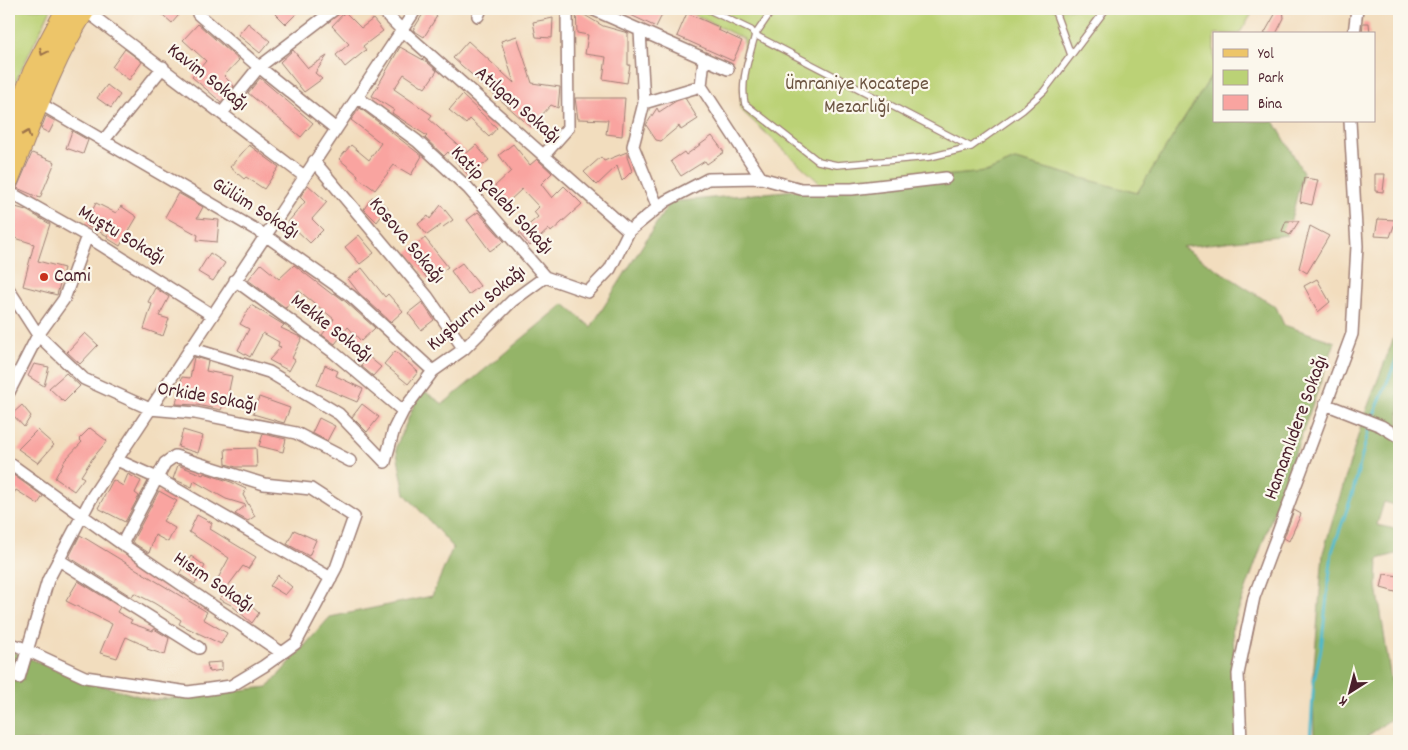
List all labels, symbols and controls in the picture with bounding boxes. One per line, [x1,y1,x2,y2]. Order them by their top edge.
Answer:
legend [1213,32,1376,122]
street label: Kavim Sokağı [160,37,254,119]
text: Yol [1258,44,1274,66]
one-way arrow [39,47,49,56]
street label: Atılgan Sokağı [468,61,566,151]
text: Park [1258,68,1284,90]
park label: Ümraniye Kocatepe Mezarlığı [785,71,929,122]
text: Bina [1258,94,1283,116]
one-way arrow [20,130,31,139]
street label: Katip Çelebi Sokağı [443,140,559,262]
street label: Gülüm Sokağı [206,171,304,247]
street label: Kosova Sokağı [361,192,451,290]
street label: Muştu Sokağı [72,199,170,273]
street label: Kuşburnu Sokağı [422,259,532,359]
place label: Cami [54,263,91,291]
marker: Cami [38,271,50,283]
street label: Mekke Sokağı [284,288,378,370]
street label: Hamamlıdere Sokağı [1258,352,1336,504]
street label: Orkide Sokağı [155,375,259,421]
street label: Hısım Sokağı [167,546,259,620]
north arrow [1326,668,1376,718]
text: K [1335,691,1352,711]

